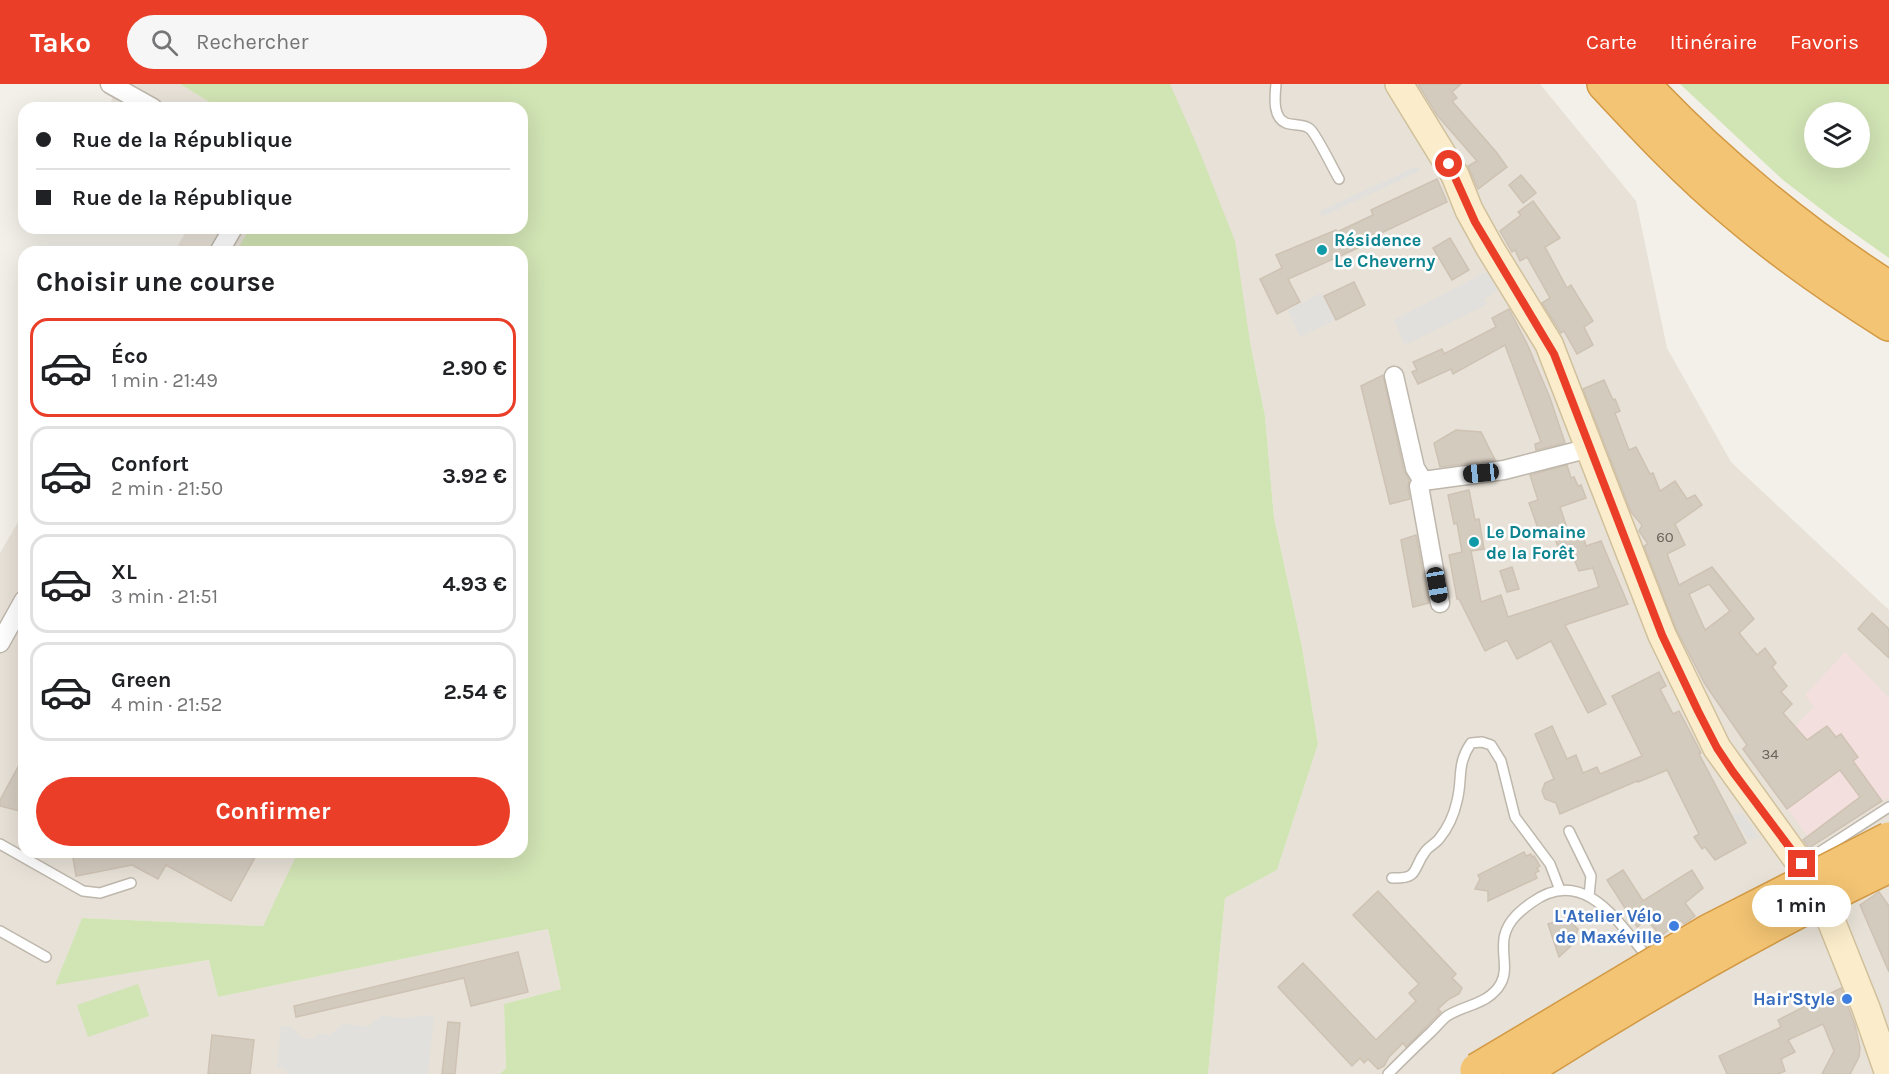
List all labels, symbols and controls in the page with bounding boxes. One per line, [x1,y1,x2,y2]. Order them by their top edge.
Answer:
search box [127,15,547,69]
text: Tako [30,26,91,59]
icon: search [148,26,181,59]
text: Rechercher [196,29,309,55]
text: Carte [1586,30,1637,54]
text: Itinéraire [1670,30,1757,54]
text: Favoris [1790,30,1859,54]
map controls [1804,102,1870,168]
button: layers [1804,102,1870,168]
text: Rue de la République [72,127,292,153]
route start [1435,150,1462,177]
text: Rue de la République [72,185,292,211]
place label: Résidence Le Cheverny [1334,229,1435,272]
marker: Résidence Le Cheverny [1315,243,1329,257]
text: Choisir une course [36,266,275,298]
icon: car [39,341,93,395]
text: Éco [111,343,148,369]
text: 2.90 € [442,355,507,381]
text: 1 min · 21:49 [111,369,218,392]
icon: car [39,449,93,503]
text: Confort [111,451,189,477]
car [1462,462,1500,484]
text: 3.92 € [442,463,507,489]
text: 2 min · 21:50 [111,477,223,500]
place label: Le Domaine de la Forêt [1486,521,1586,564]
house number: 60 [1656,528,1674,546]
marker: Le Domaine de la Forêt [1467,535,1481,549]
icon: car [39,557,93,611]
text: XL [111,559,137,585]
car [1425,566,1449,604]
text: 4.93 € [443,571,507,597]
text: 3 min · 21:51 [111,585,218,608]
icon: car [39,665,93,719]
text: Green [111,667,172,693]
text: 2.54 € [444,679,507,705]
text: 4 min · 21:52 [111,693,222,716]
house number: 34 [1761,745,1779,763]
button: Confirmer [36,777,510,846]
route end [1788,850,1815,877]
callout: 1 min [1752,885,1852,927]
text: 1 min [1776,894,1827,917]
place label: L'Atelier Vélo de Maxéville [1554,905,1662,948]
marker: L'Atelier Vélo de Maxéville [1667,919,1681,933]
place label: Hair'Style [1753,988,1835,1010]
marker: Hair'Style [1840,992,1854,1006]

